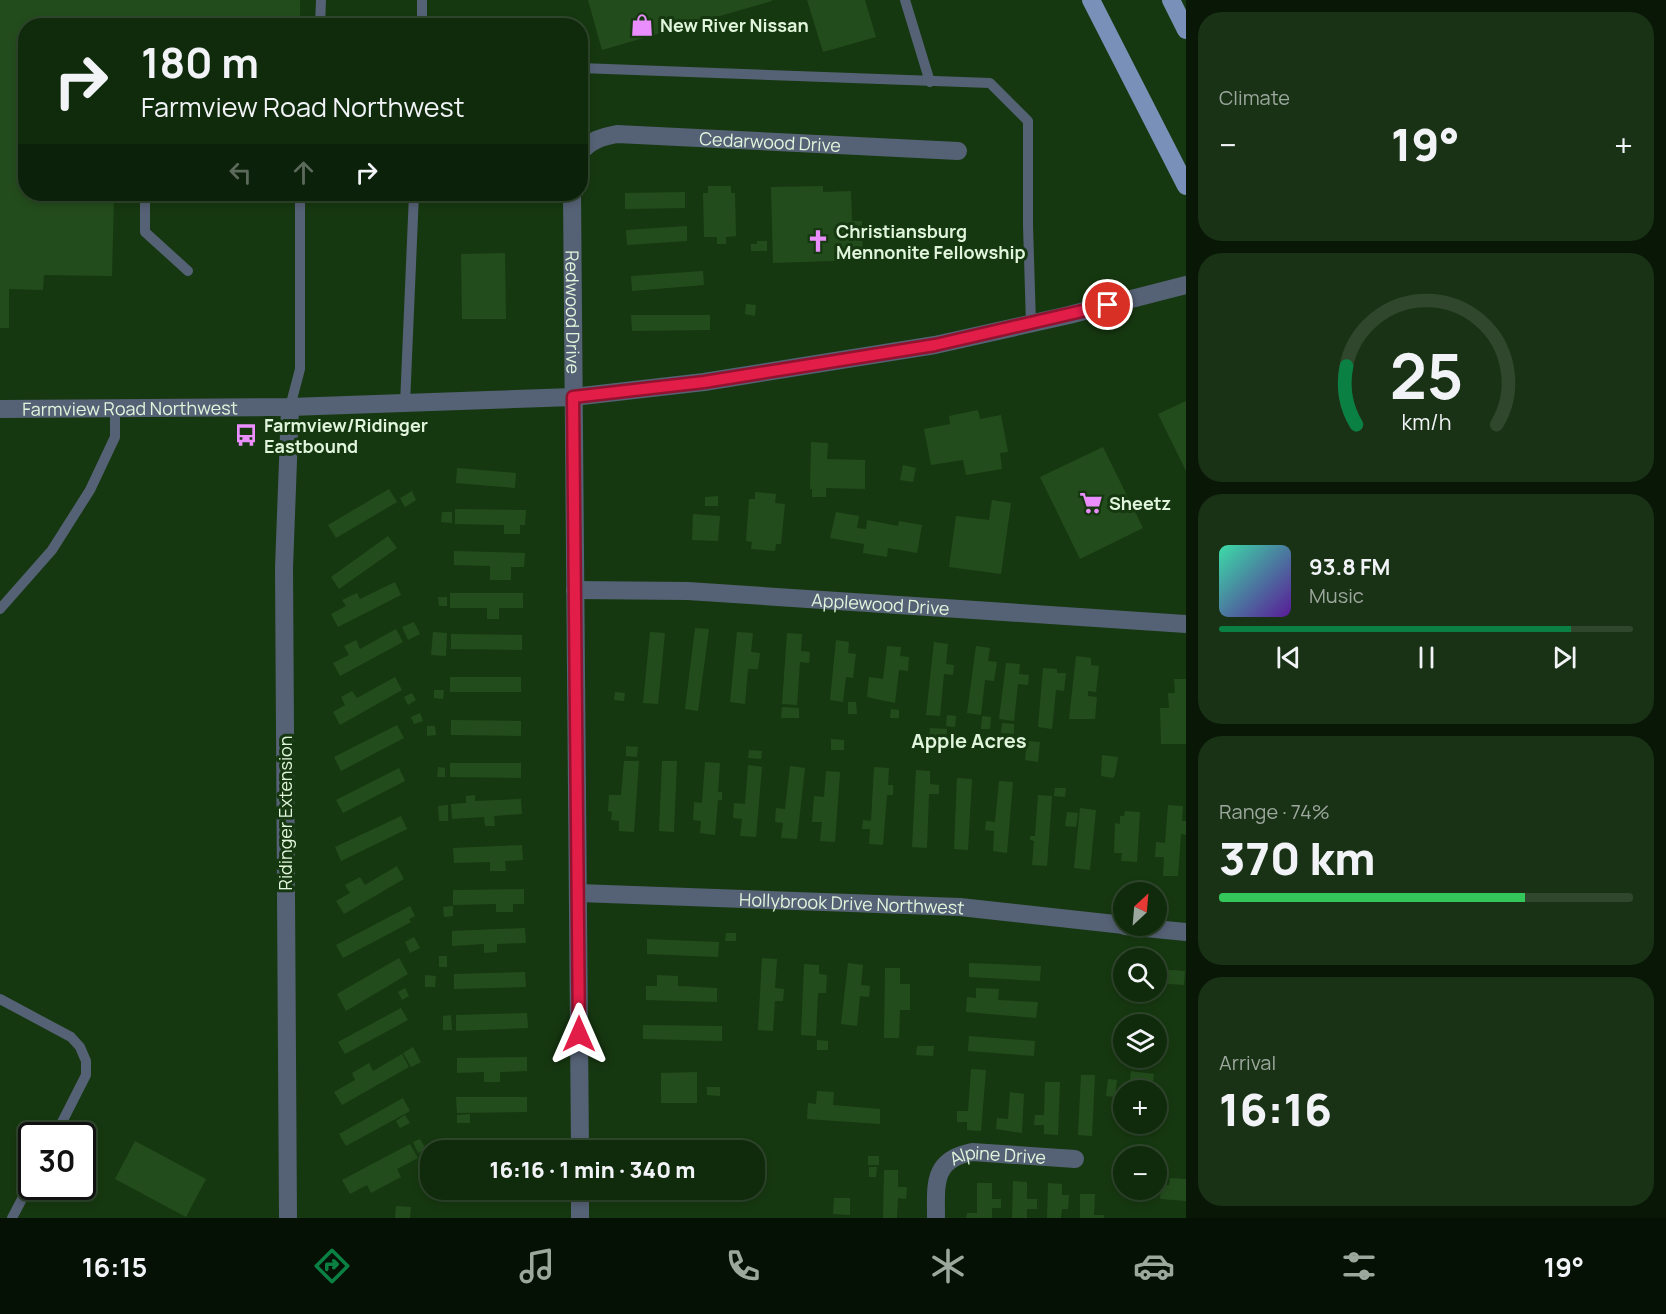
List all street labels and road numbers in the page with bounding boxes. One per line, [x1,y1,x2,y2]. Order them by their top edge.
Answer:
street label: Cedarwood Drive [699,126,842,157]
street label: Redwood Drive [560,250,586,374]
street label: Farmview Road Northwest [22,395,238,421]
street label: Applewood Drive [811,587,950,620]
street label: Ridinger Extension [273,736,297,890]
street label: Hollybrook Drive Northwest [739,887,966,919]
street label: Alpine Drive [945,1140,1047,1171]

